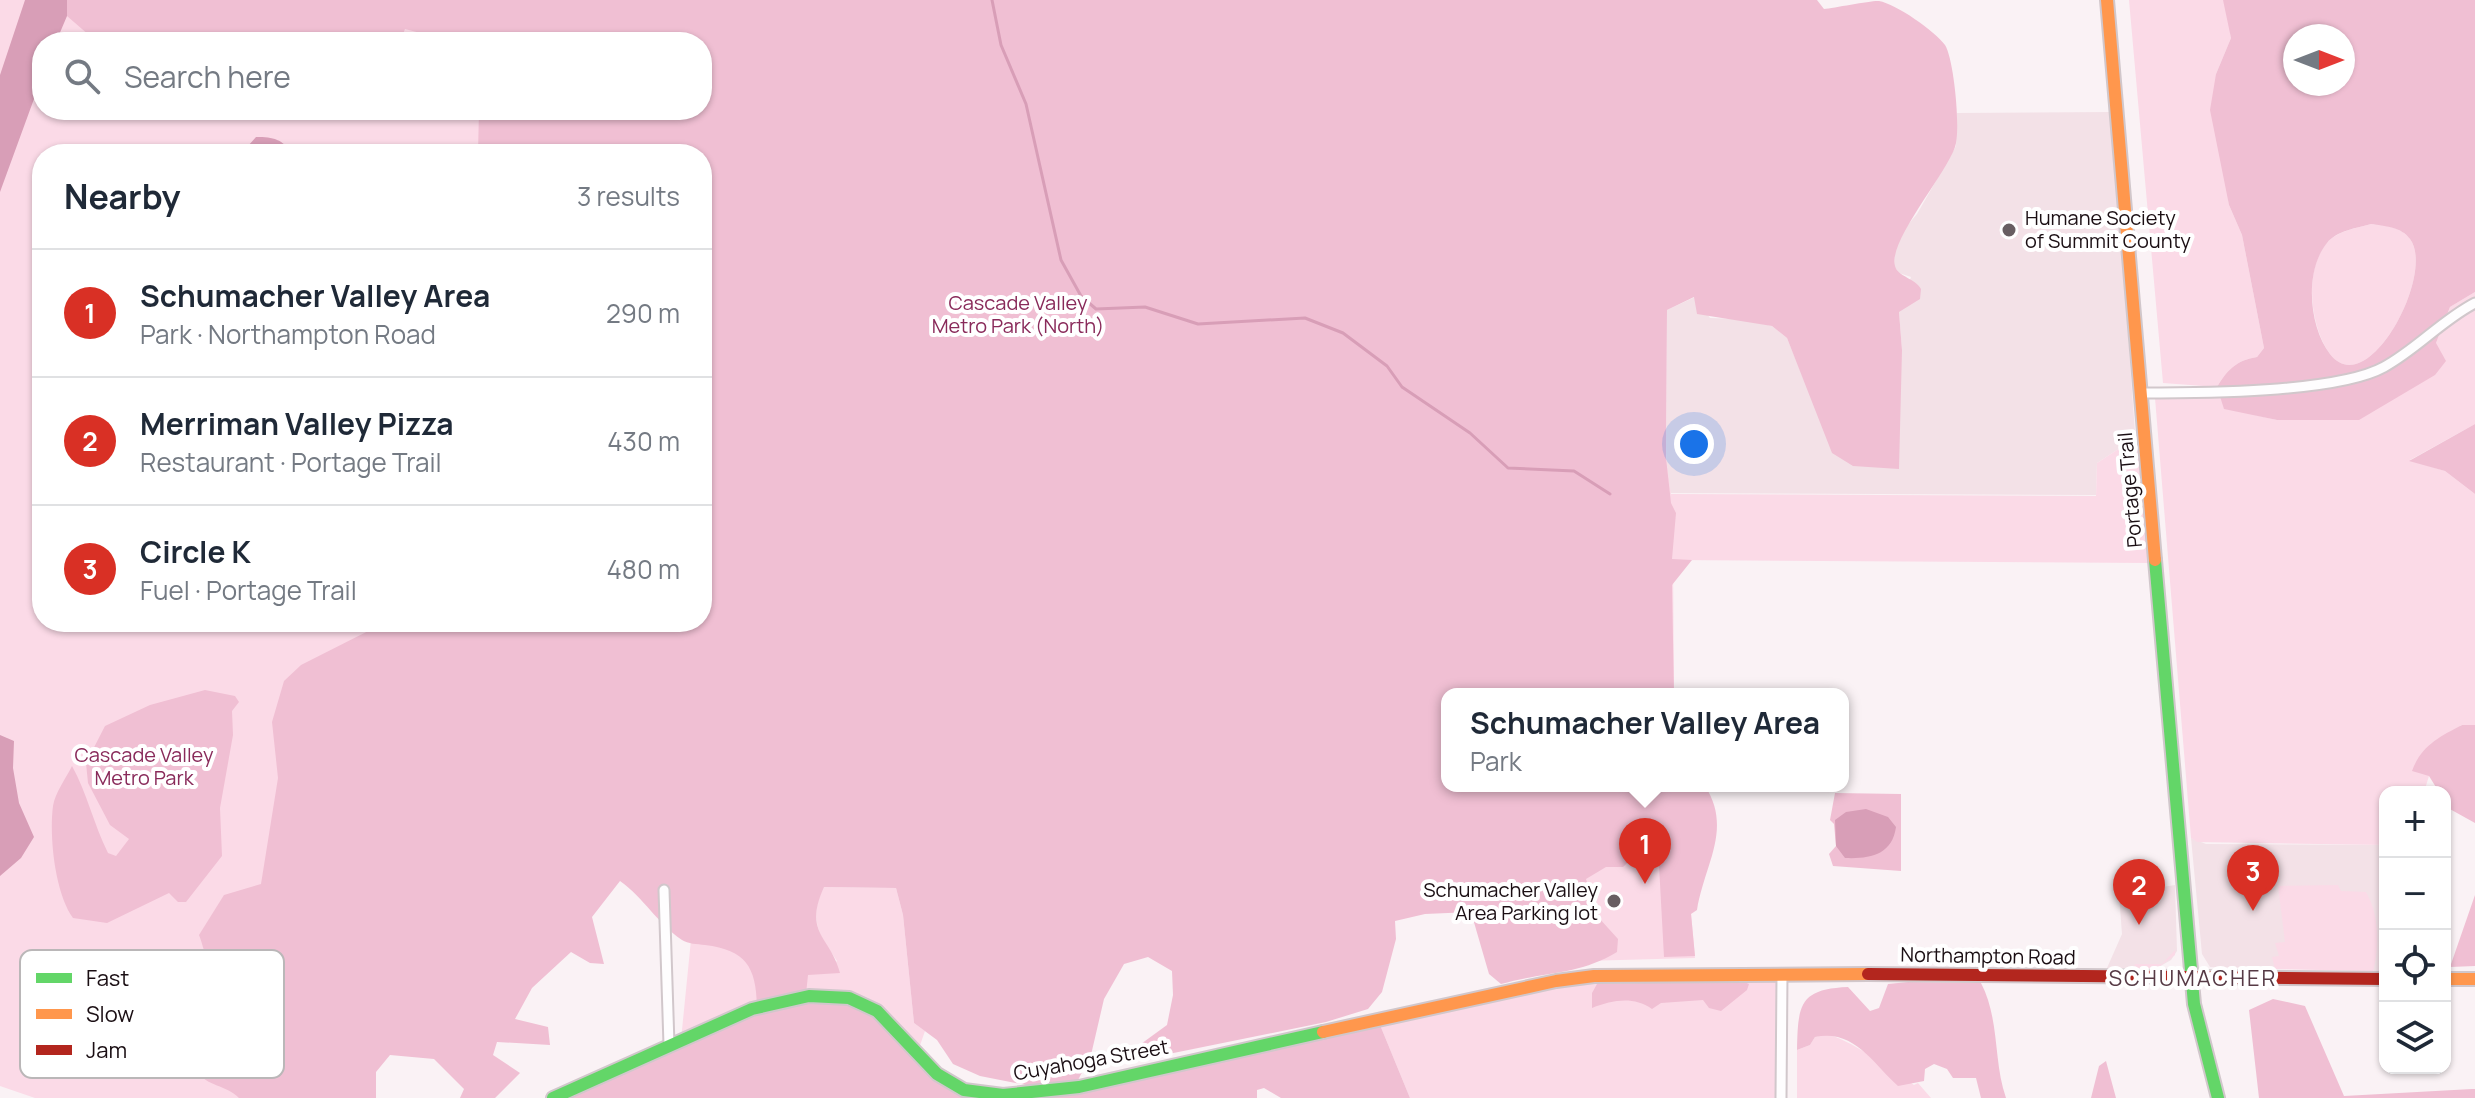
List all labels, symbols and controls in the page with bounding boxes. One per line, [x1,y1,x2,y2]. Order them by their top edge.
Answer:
north arrow [2283,24,2355,96]
search box [32,32,712,120]
icon: search [60,54,104,98]
text: Search here [124,56,291,97]
text: Nearby [64,173,180,219]
text: 3 results [577,178,680,214]
place label: Humane Society of Summit County [2025,204,2191,254]
marker: Humane Society of Summit County [2000,221,2018,239]
text: Schumacher Valley Area [140,275,490,316]
park label: Cascade Valley Metro Park (North) [932,289,1104,339]
text: 1 [84,295,96,331]
text: 290 m [606,295,680,331]
text: Park · Northampton Road [140,316,436,352]
text: Merriman Valley Pizza [140,403,454,444]
text: 2 [82,423,98,459]
text: 430 m [607,423,680,459]
your location [1674,424,1714,464]
street label: Portage Trail [2111,431,2148,549]
text: Restaurant · Portage Trail [140,444,442,480]
text: Circle K [140,531,251,572]
text: 3 [82,551,98,587]
text: 480 m [606,551,680,587]
text: Fuel · Portage Trail [140,572,357,608]
popup [1441,688,1849,792]
text: Schumacher Valley Area [1470,702,1820,743]
park label: Cascade Valley Metro Park [74,741,214,791]
text: Park [1470,743,1522,779]
map controls [2379,786,2451,1074]
button: + [2379,786,2451,858]
pin: 1 [1619,818,1671,884]
pin: 3 [2227,845,2279,911]
button: − [2379,858,2451,930]
pin: 2 [2113,859,2165,925]
place label: Schumacher Valley Area Parking lot [1423,876,1598,926]
marker: Schumacher Valley Area Parking lot [1605,892,1623,910]
button: locate [2379,930,2451,1002]
street label: Northampton Road [1900,940,2076,971]
legend [20,950,284,1078]
text: Fast [86,963,129,993]
district label: SCHUMACHER [2108,963,2278,993]
text: Slow [86,999,134,1029]
button: layers [2379,1002,2451,1074]
street label: Cuyahoga Street [1011,1033,1170,1086]
text: Jam [86,1035,127,1065]

